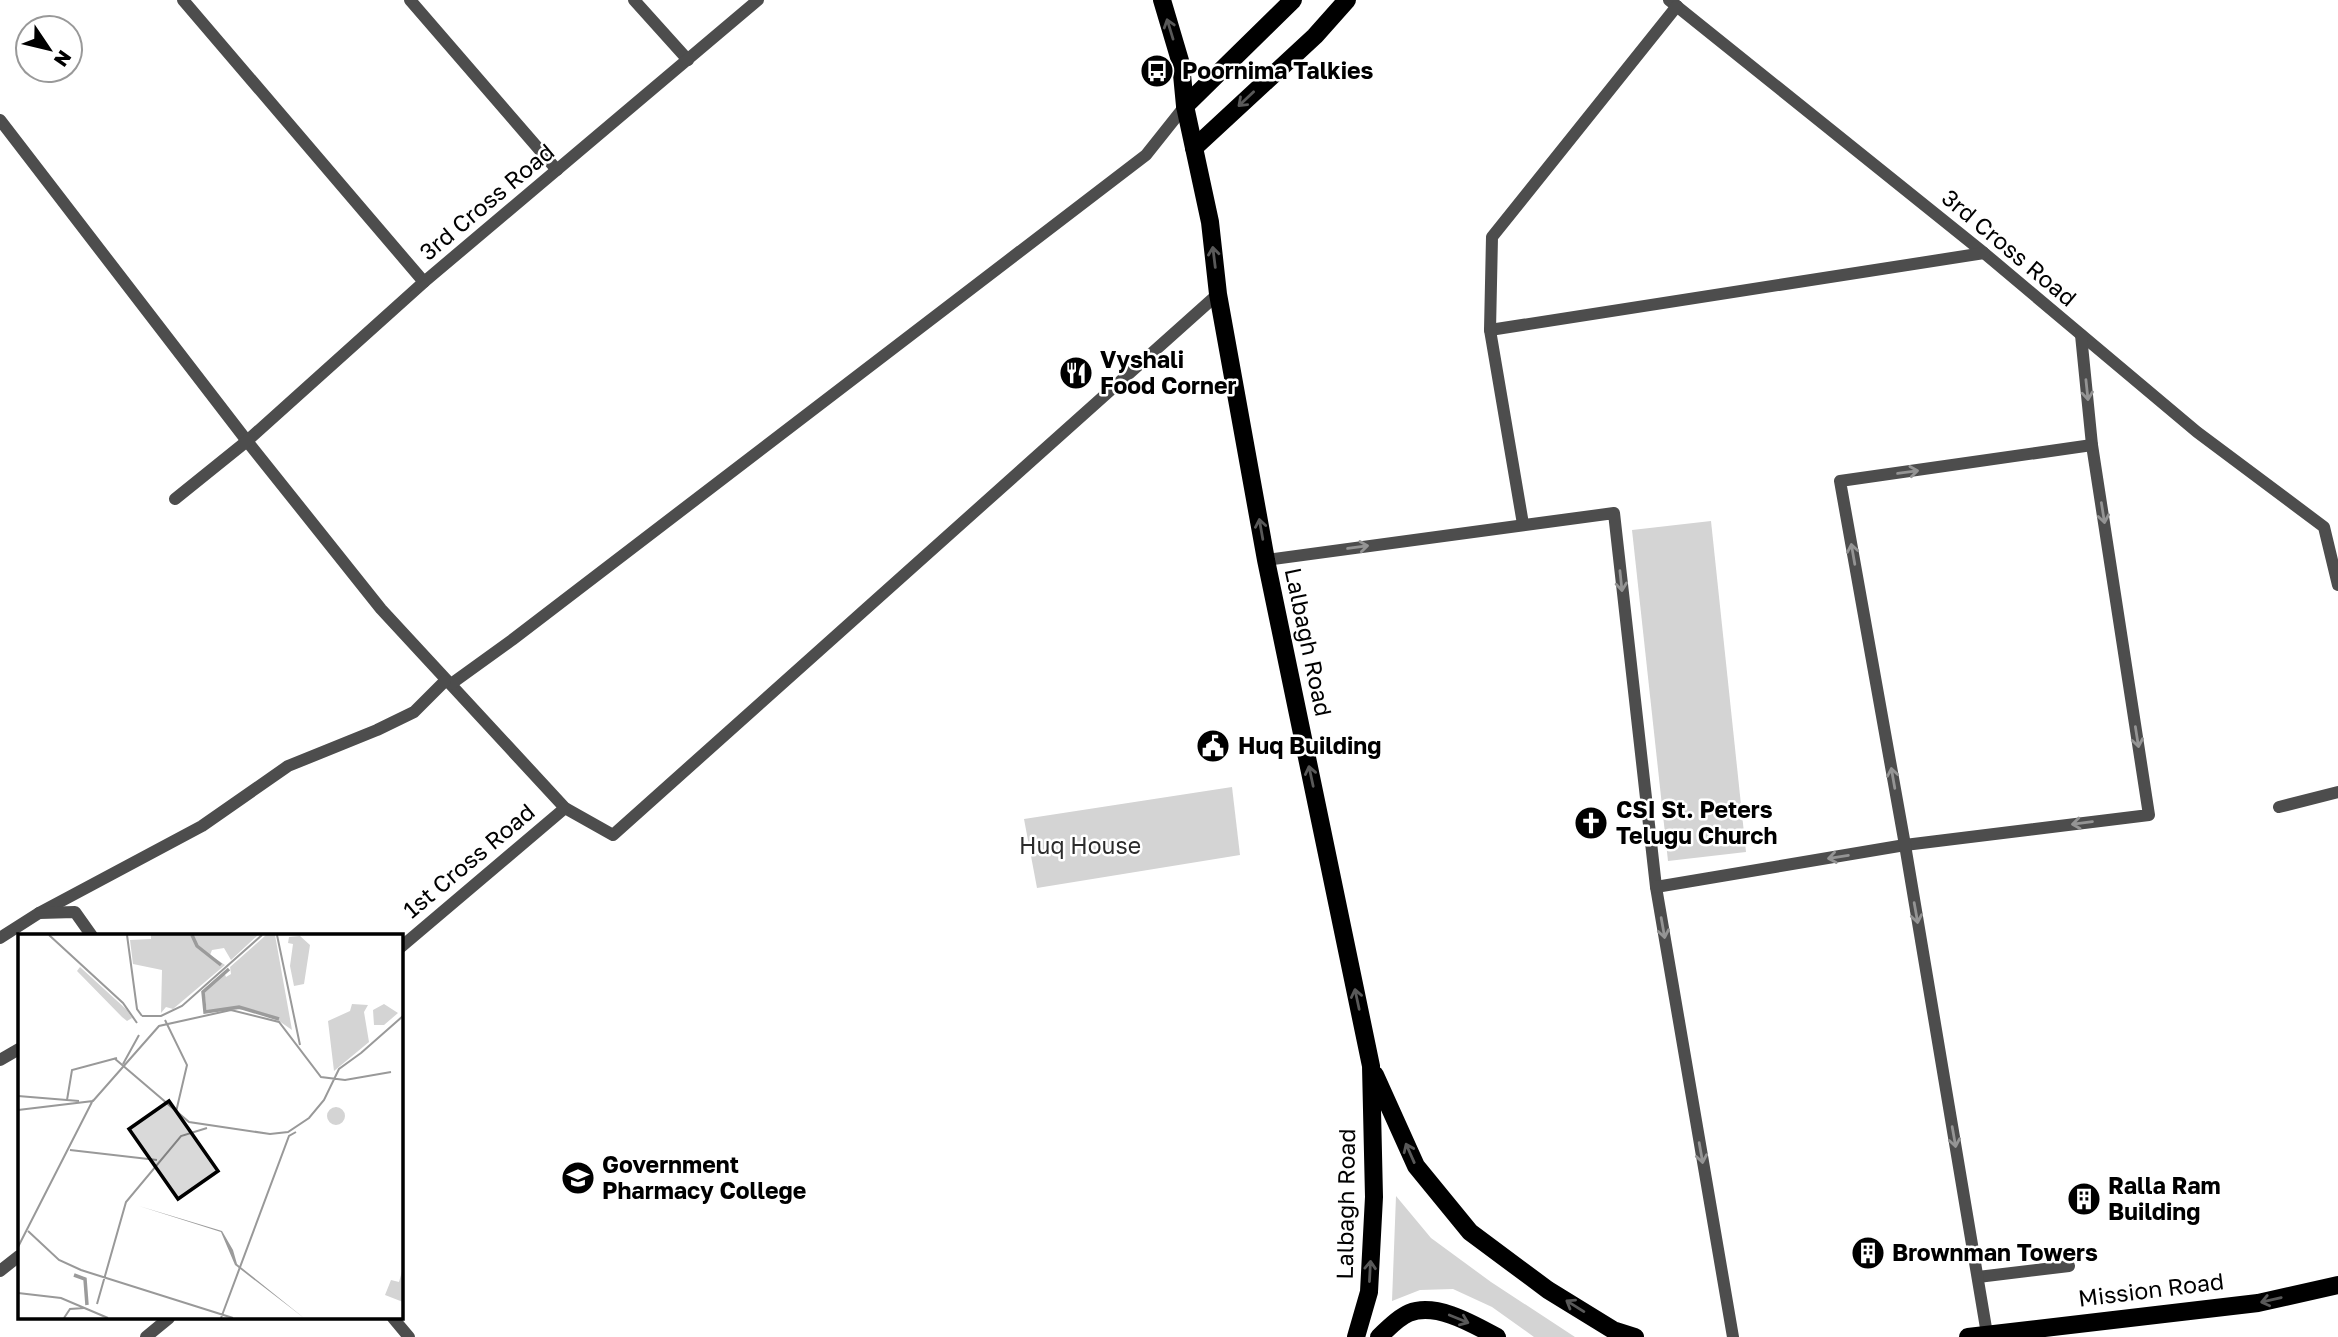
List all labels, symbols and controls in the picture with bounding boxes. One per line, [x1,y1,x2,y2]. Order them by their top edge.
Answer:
north arrow [14,14,84,84]
one-way arrow [1163,18,1176,40]
text: N [50,47,77,72]
bus stop icon: Poornima Talkies [1138,52,1176,90]
place label: Poornima Talkies [1182,56,1374,84]
one-way arrow [1238,91,1255,108]
street label: 3rd Cross Road [413,137,559,266]
street label: 3rd Cross Road [1937,183,2083,312]
one-way arrow [1207,246,1220,269]
place label: Vyshali Food Corner [1100,345,1237,399]
restaurant icon: Vyshali Food Corner [1057,354,1095,392]
one-way arrow [2080,378,2093,401]
one-way arrow [1896,465,1919,478]
one-way arrow [2096,501,2109,524]
one-way arrow [1253,518,1267,541]
one-way arrow [1346,541,1369,554]
one-way arrow [1846,543,1859,566]
street label: Lalbagh Road [1280,565,1338,719]
one-way arrow [1615,569,1628,592]
one-way arrow [2131,726,2144,748]
public building icon: Huq Building [1194,727,1232,765]
place label: Huq Building [1238,731,1381,759]
one-way arrow [1303,765,1317,788]
one-way arrow [1886,767,1899,790]
place label: CSI St. Peters Telugu Church [1616,795,1777,849]
street label: 1st Cross Road [397,797,540,923]
church icon: CSI St. Peters Telugu Church [1572,804,1610,842]
one-way arrow [2071,817,2094,830]
park label: Huq House [1019,831,1141,859]
one-way arrow [1827,851,1850,864]
one-way arrow [1910,901,1923,924]
one-way arrow [1657,917,1670,939]
inset map [18,934,402,1320]
one-way arrow [1350,988,1364,1011]
one-way arrow [1948,1125,1961,1148]
street label: Lalbagh Road [1330,1128,1360,1280]
one-way arrow [1695,1141,1708,1164]
one-way arrow [1403,1143,1416,1165]
place label: Government Pharmacy College [602,1150,806,1204]
school or university icon: Government Pharmacy College [559,1159,597,1197]
place label: Ralla Ram Building [2108,1171,2221,1225]
building icon: Ralla Ram Building [2065,1180,2103,1218]
building icon: Brownman Towers [1849,1234,1887,1272]
place label: Brownman Towers [1892,1238,2098,1266]
one-way arrow [1364,1260,1377,1282]
street label: Mission Road [2076,1266,2225,1312]
one-way arrow [2260,1293,2283,1307]
one-way arrow [1565,1299,1585,1313]
one-way arrow [1448,1313,1469,1326]

